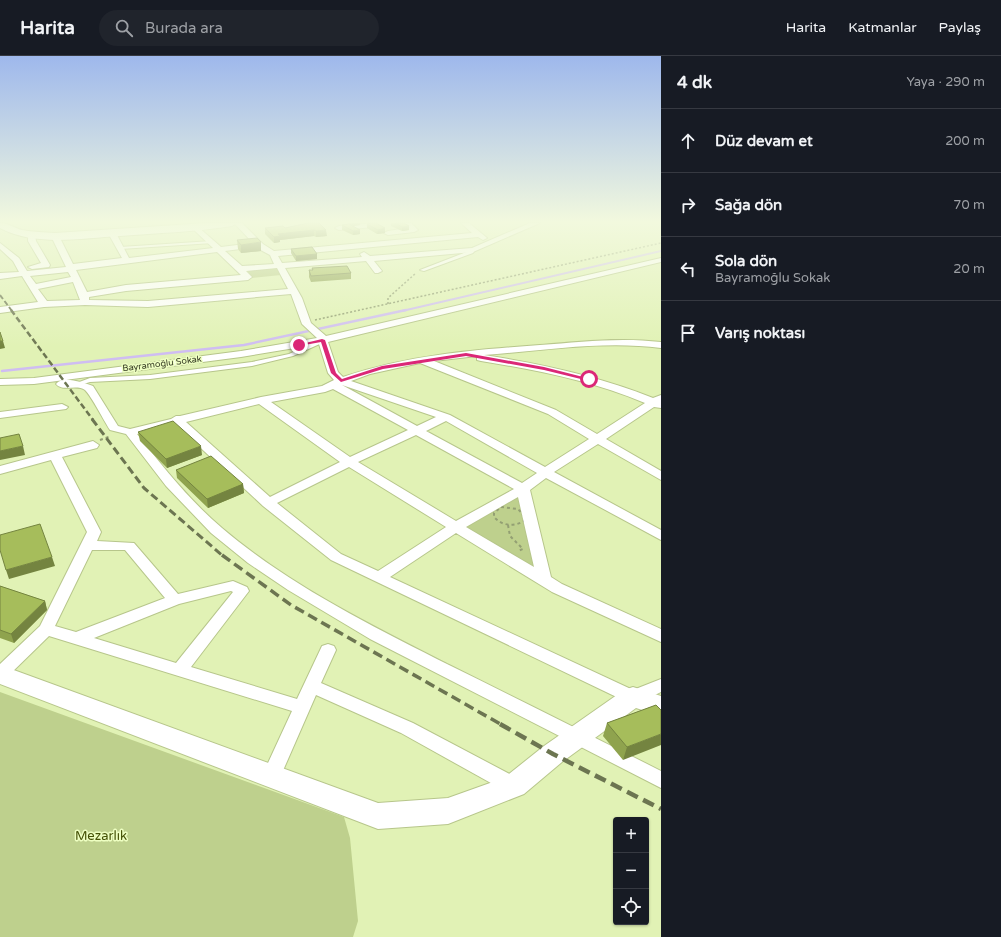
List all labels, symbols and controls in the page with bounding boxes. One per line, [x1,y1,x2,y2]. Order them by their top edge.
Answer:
search box [99,10,379,46]
text: Harita [20,17,75,39]
icon: search [113,17,135,39]
text: Burada ara [145,19,223,37]
text: Harita [786,19,826,36]
text: Katmanlar [848,19,917,36]
text: Paylaş [939,19,981,36]
text: 4 dk [677,72,712,93]
text: Yaya · 290 m [906,74,985,90]
icon: ahead [677,130,699,152]
text: Düz devam et [715,132,813,150]
text: 200 m [945,133,985,149]
icon: right [677,194,699,216]
text: Sağa dön [715,196,782,214]
text: 70 m [953,197,985,213]
text: Sola dön [715,252,777,270]
icon: left [677,258,699,280]
text: 20 m [953,261,985,277]
text: Bayramoğlu Sokak [715,270,830,286]
icon: arrive [677,322,699,344]
text: Varış noktası [715,324,805,342]
route end [290,336,308,354]
street label: Bayramoğlu Sokak [122,354,202,374]
route start [580,370,598,388]
map controls [613,817,649,925]
button: + [613,817,649,853]
park label: Mezarlık [75,828,127,844]
button: − [613,853,649,889]
button: locate [613,889,649,925]

